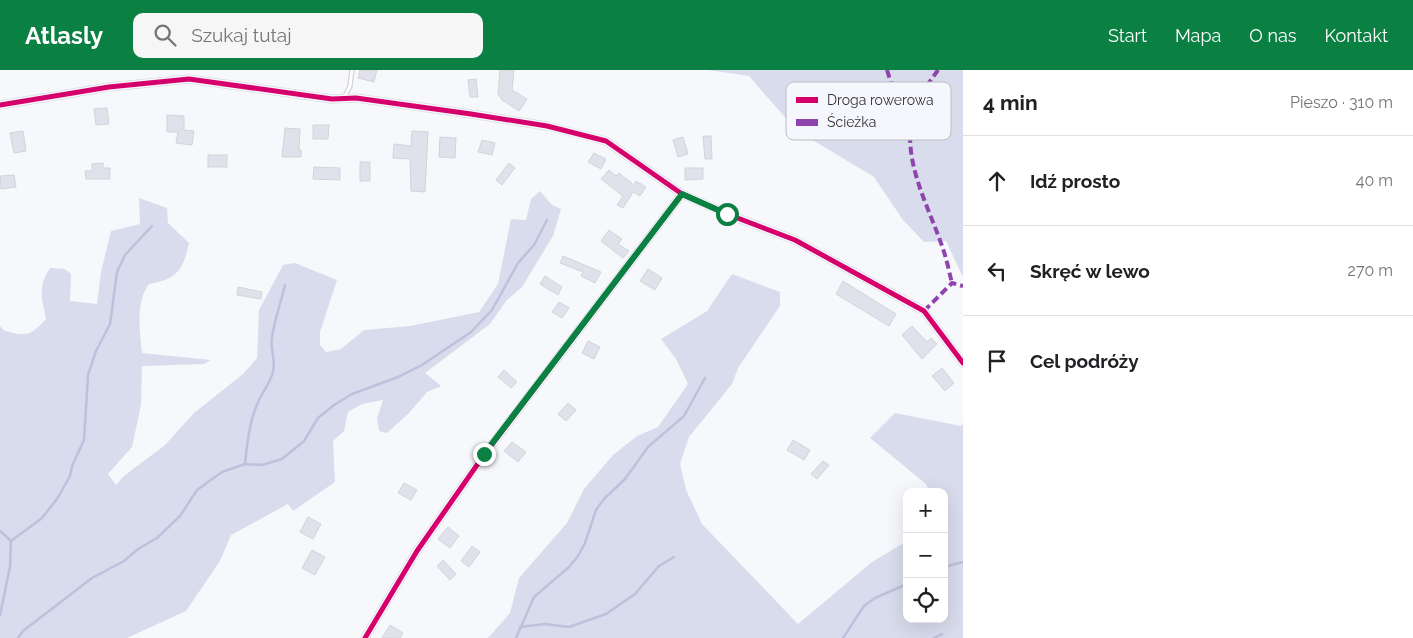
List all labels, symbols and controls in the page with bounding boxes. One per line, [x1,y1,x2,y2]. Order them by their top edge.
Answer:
search box [133,13,483,58]
text: Atlasly [25,21,103,50]
icon: search [151,21,179,49]
text: Szukaj tutaj [191,24,291,46]
text: Start [1108,25,1147,46]
text: Mapa [1175,25,1221,46]
text: O nas [1249,25,1296,46]
text: Kontakt [1324,25,1388,46]
legend [786,82,951,140]
text: 4 min [983,90,1038,115]
text: Droga rowerowa [827,92,934,108]
text: Pieszo · 310 m [1290,93,1393,112]
text: Ścieżka [827,113,876,130]
icon: ahead [983,167,1011,195]
text: Idź prosto [1030,170,1120,192]
text: 40 m [1356,171,1393,190]
route start [716,203,739,226]
icon: left [983,257,1011,285]
text: Skręć w lewo [1030,260,1150,282]
text: 270 m [1348,261,1393,280]
icon: arrive [983,347,1011,375]
text: Cel podróży [1030,350,1139,372]
route end [473,443,496,466]
map controls [903,488,948,623]
button: + [903,488,948,533]
button: − [903,533,948,578]
button: locate [903,578,948,623]

